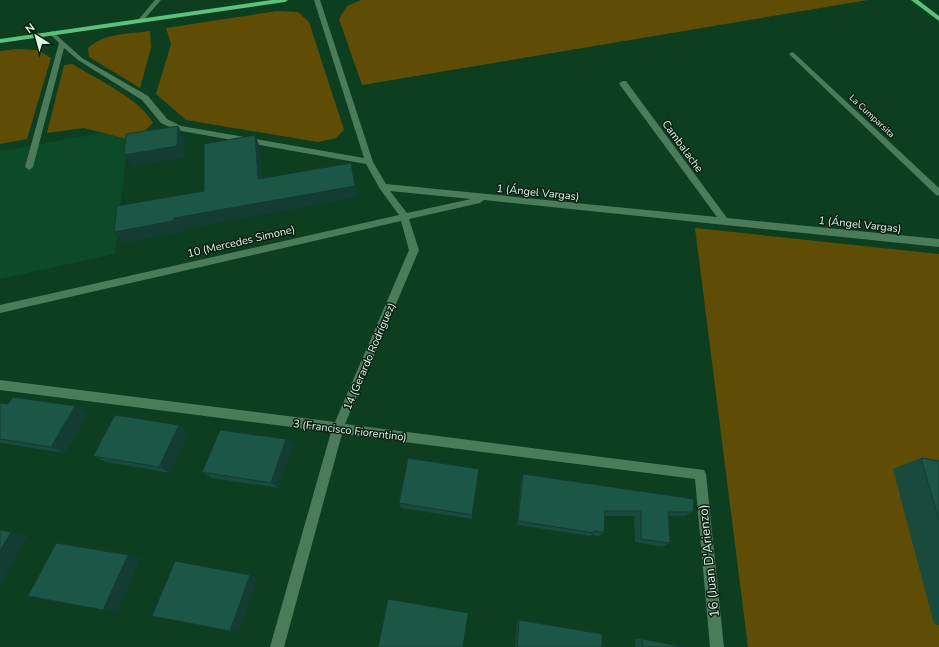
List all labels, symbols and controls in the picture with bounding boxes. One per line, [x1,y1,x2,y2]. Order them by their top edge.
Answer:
north arrow [16,16,56,56]
text: N [22,20,38,37]
street label: La Cumparsita [847,92,898,140]
street label: Cambalache [659,117,707,175]
street label: 1 (Ángel Vargas) [496,180,580,204]
street label: 1 (Ángel Vargas) [818,212,902,236]
street label: 10 (Mercedes Simone) [186,222,296,261]
street label: 14 (Gerardo Rodríguez) [340,300,399,412]
street label: 3 (Francisco Fiorentino) [292,416,408,445]
street label: 16 (Juan D'Arienzo) [694,504,724,618]

